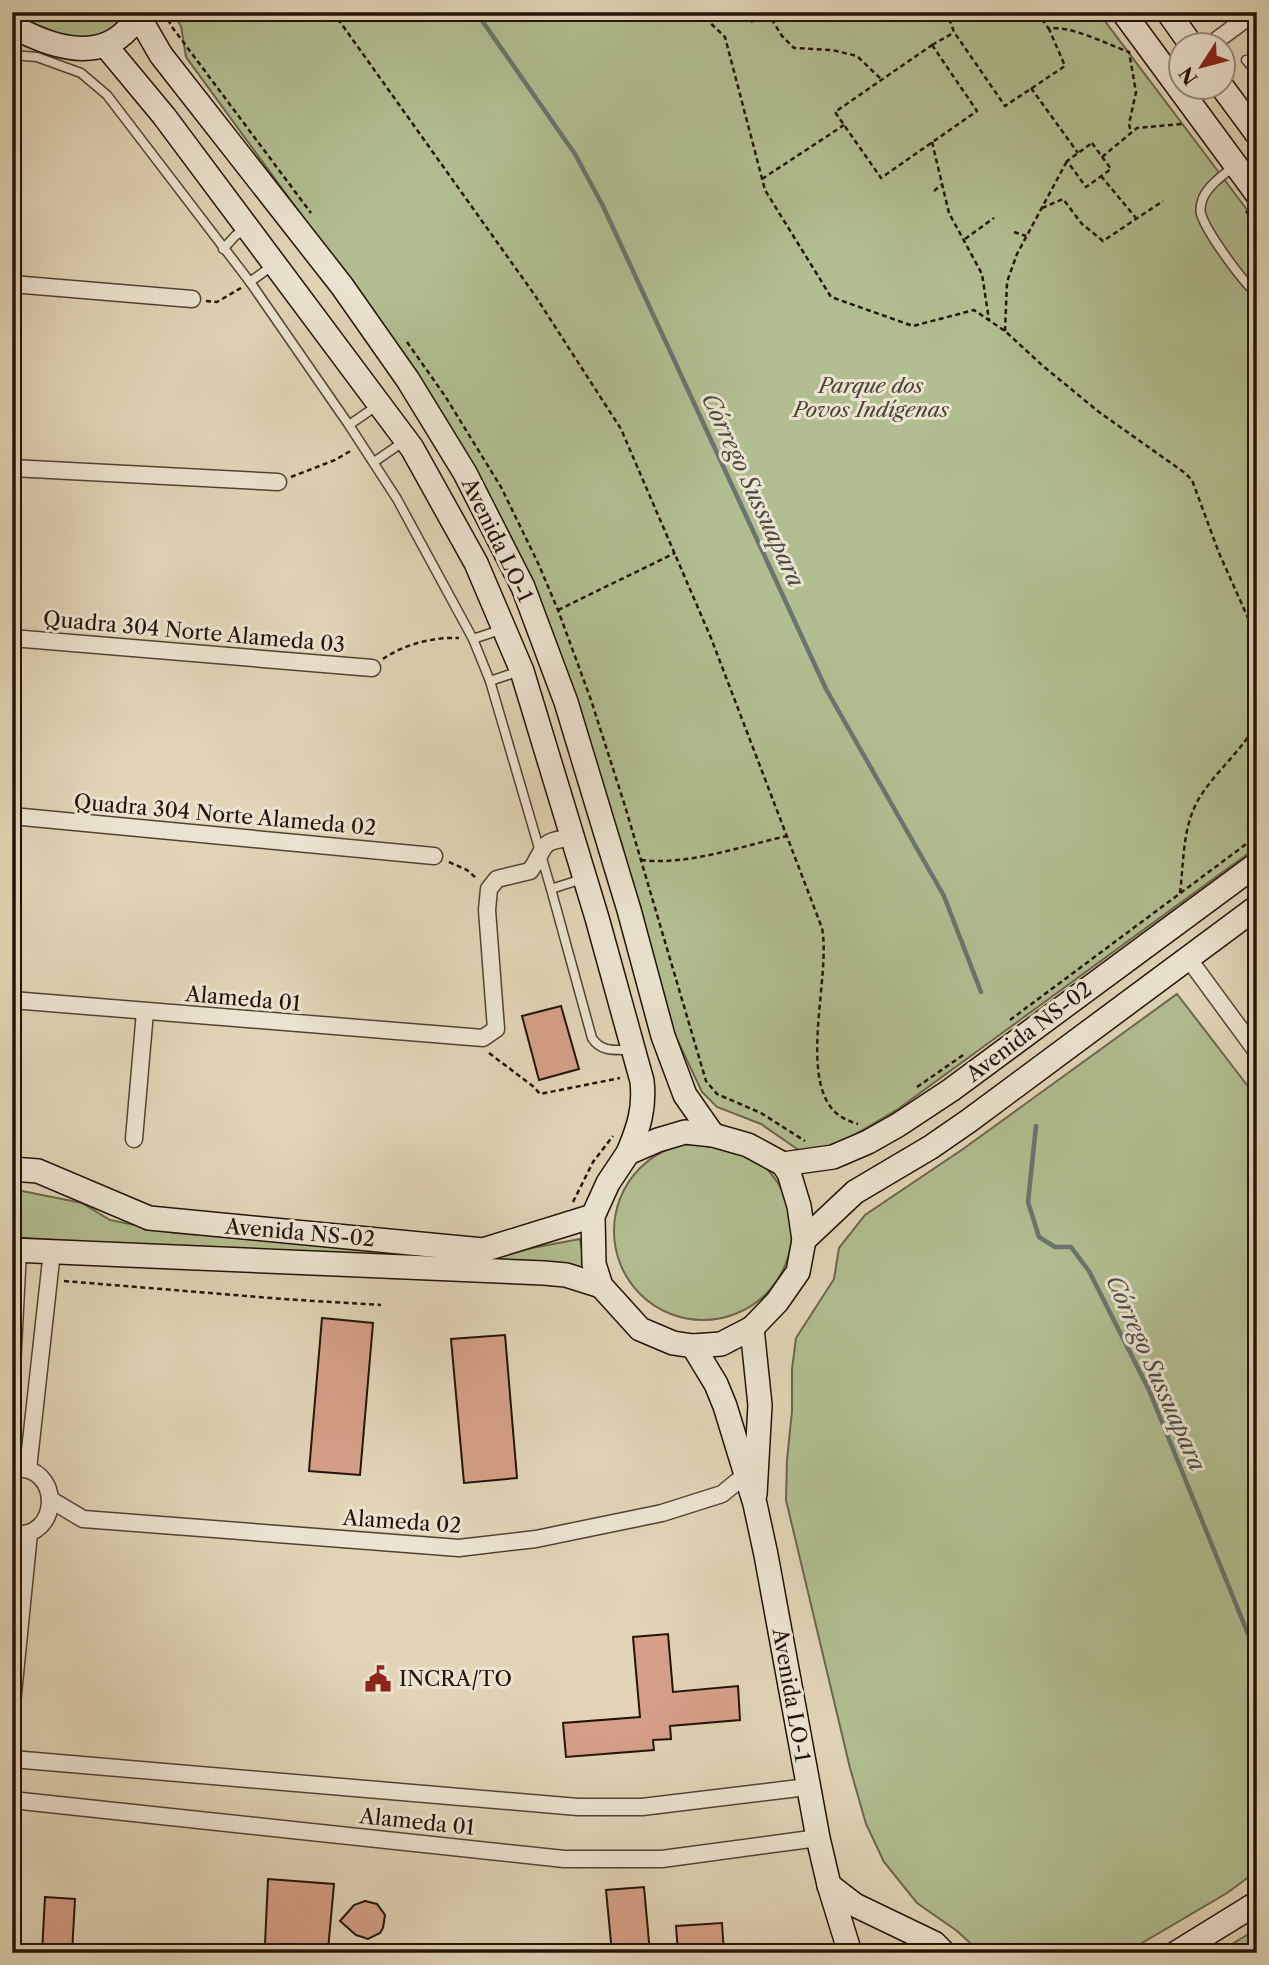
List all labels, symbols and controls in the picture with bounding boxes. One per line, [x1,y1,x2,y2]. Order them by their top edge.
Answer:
north arrow [1168,32,1238,102]
text: N [1174,62,1203,89]
park label: Parque dos Povos Indígenas [791,373,950,422]
water label: Córrego Sussuapara [696,388,810,592]
street label: Avenida LO-1 [456,473,538,606]
street label: Quadra 304 Norte Alameda 03 [42,606,346,657]
street label: Quadra 304 Norte Alameda 02 [73,789,377,840]
street label: Avenida NS-02 [960,976,1096,1087]
street label: Alameda 01 [183,981,302,1016]
street label: Avenida NS-02 [223,1213,376,1252]
water label: Córrego Sussuapara [1100,1271,1212,1475]
street label: Alameda 02 [341,1505,462,1538]
street label: Avenida LO-1 [767,1625,816,1764]
public building icon: INCRA/TO [363,1664,393,1694]
place label: INCRA/TO [399,1666,512,1691]
street label: Alameda 01 [357,1803,476,1840]

